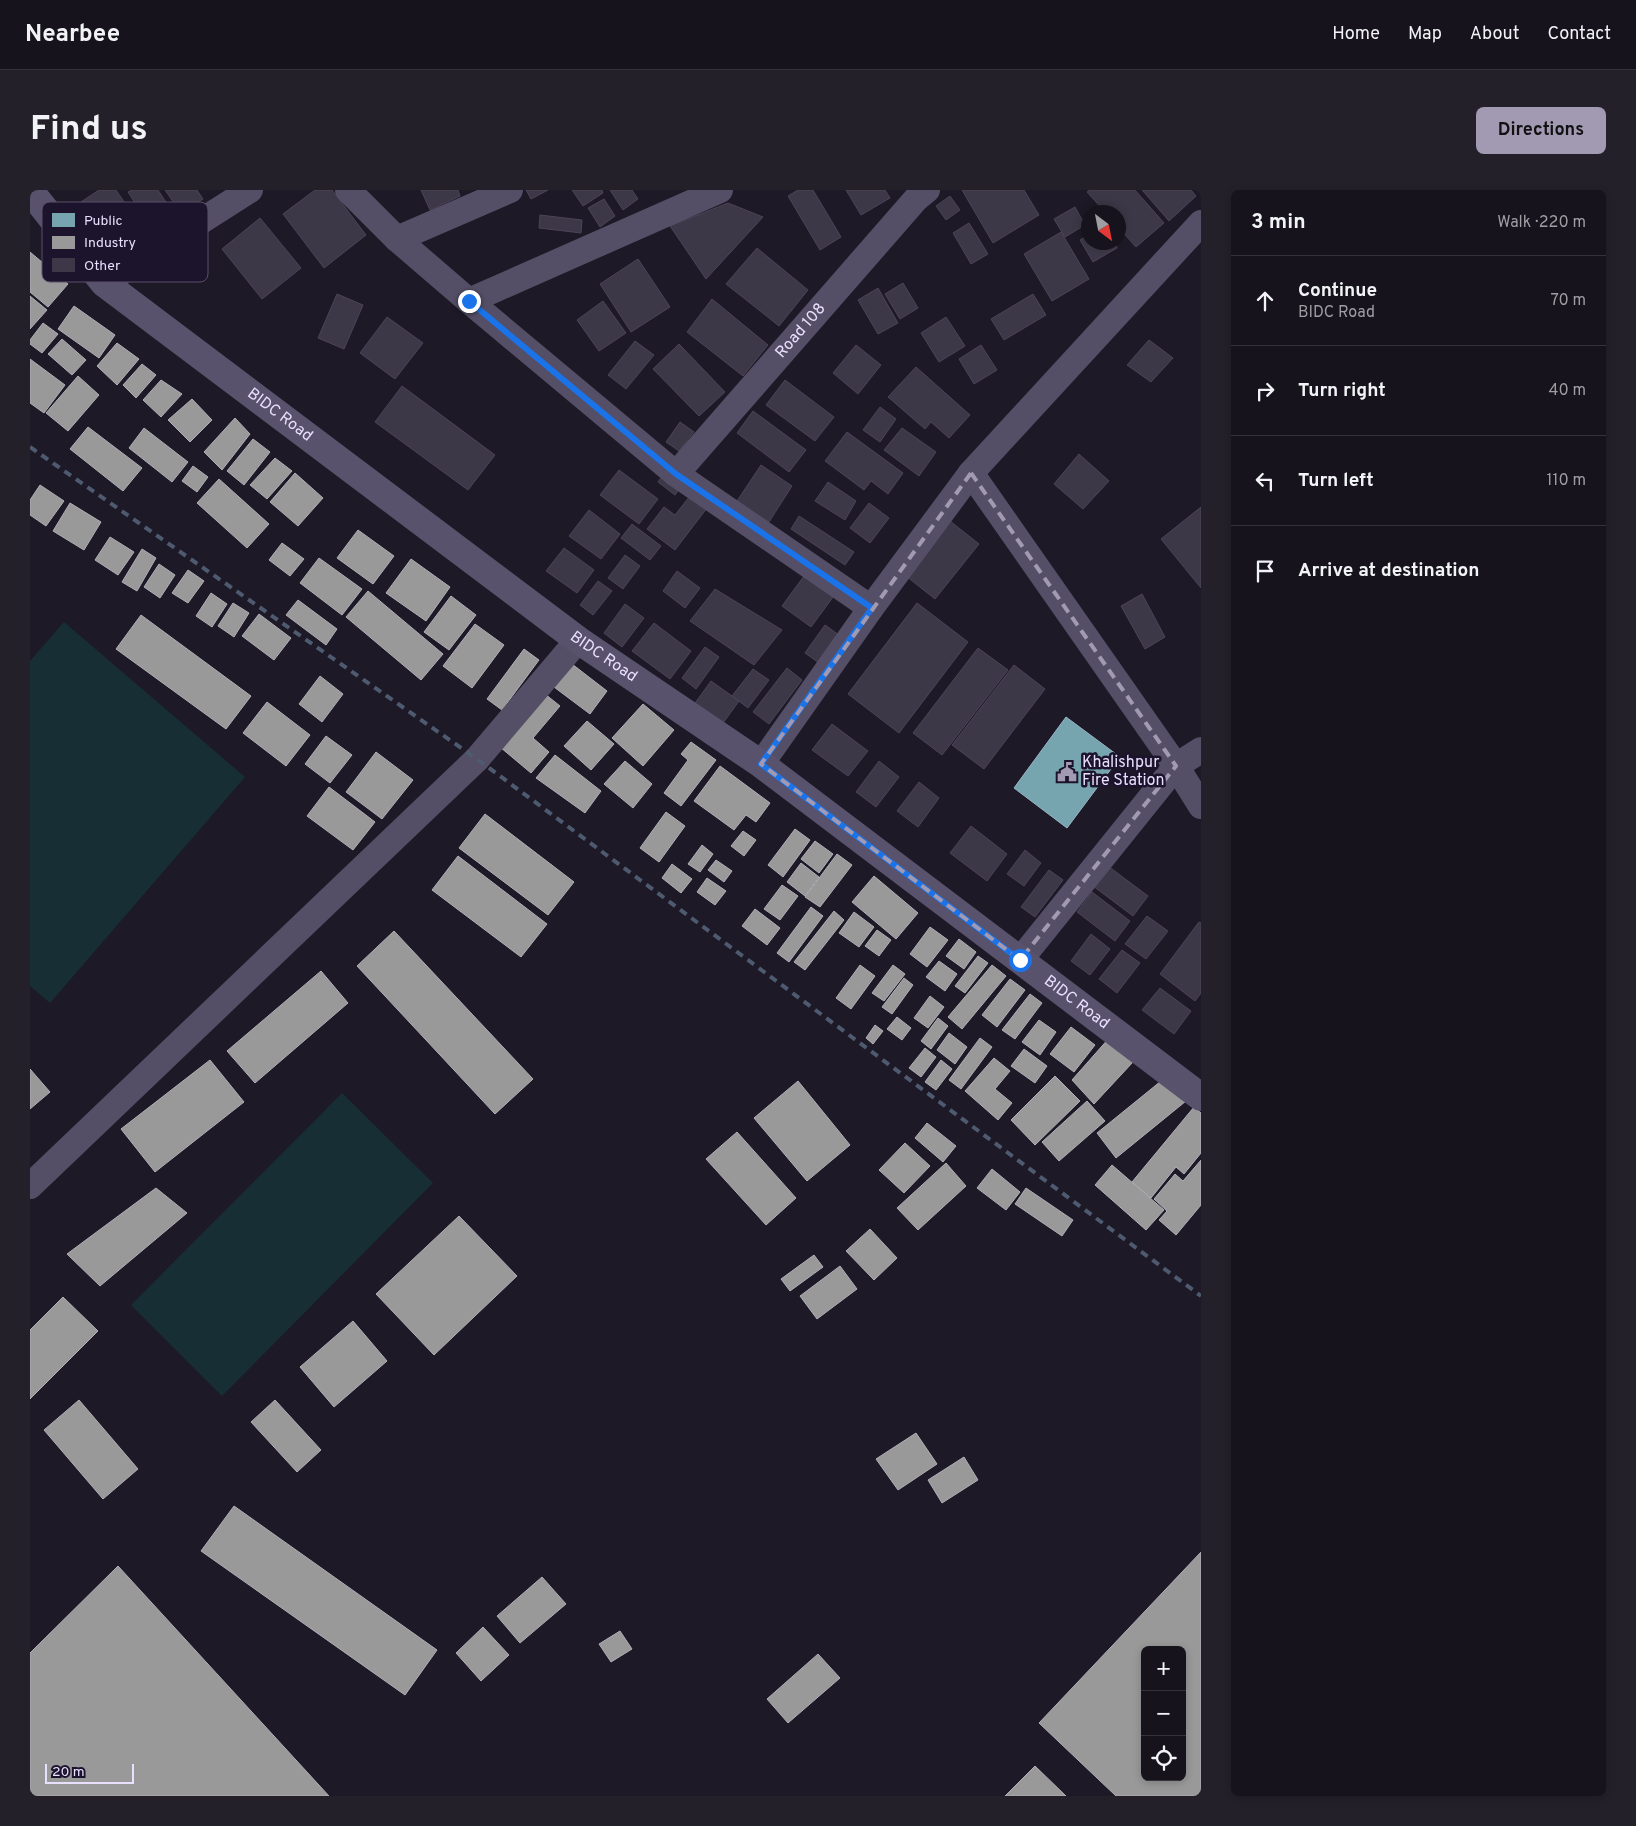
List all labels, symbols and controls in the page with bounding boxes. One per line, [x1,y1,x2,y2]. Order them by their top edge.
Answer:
text: Nearbee [25,20,120,50]
text: Home [1332,23,1380,46]
text: Map [1408,23,1442,46]
text: About [1470,23,1519,46]
text: Contact [1547,23,1611,46]
button: Directions [1476,107,1606,154]
text: Find us [30,108,148,152]
legend [42,202,208,282]
north arrow [1081,205,1126,250]
text: 3 min [1251,209,1306,236]
text: Public [84,213,123,230]
text: Walk · 220 m [1497,213,1586,233]
text: Industry [84,235,136,252]
text: Other [84,258,121,275]
text: Continue [1298,279,1377,303]
icon: ahead [1251,287,1279,315]
route end [458,290,481,313]
text: 70 m [1551,291,1586,311]
street label: Road 108 [771,299,830,363]
text: BIDC Road [1298,303,1375,323]
icon: right [1251,377,1279,405]
text: Turn right [1298,379,1386,403]
text: 40 m [1548,381,1586,401]
street label: BIDC Road [243,384,316,446]
icon: left [1251,467,1279,495]
text: Turn left [1298,469,1374,493]
text: 110 m [1546,471,1586,491]
icon: arrive [1251,557,1279,585]
text: Arrive at destination [1298,559,1479,583]
street label: BIDC Road [566,627,641,687]
place label: Khalishpur Fire Station [1082,753,1164,791]
public building icon: Khalishpur Fire Station [1056,761,1078,783]
route start [1009,949,1032,972]
street label: BIDC Road [1040,971,1113,1034]
map controls [1141,1646,1186,1781]
button: + [1141,1646,1186,1691]
button: − [1141,1691,1186,1736]
button: locate [1141,1736,1186,1781]
scale bar [45,1761,134,1784]
text: 20 m [52,1764,85,1781]

